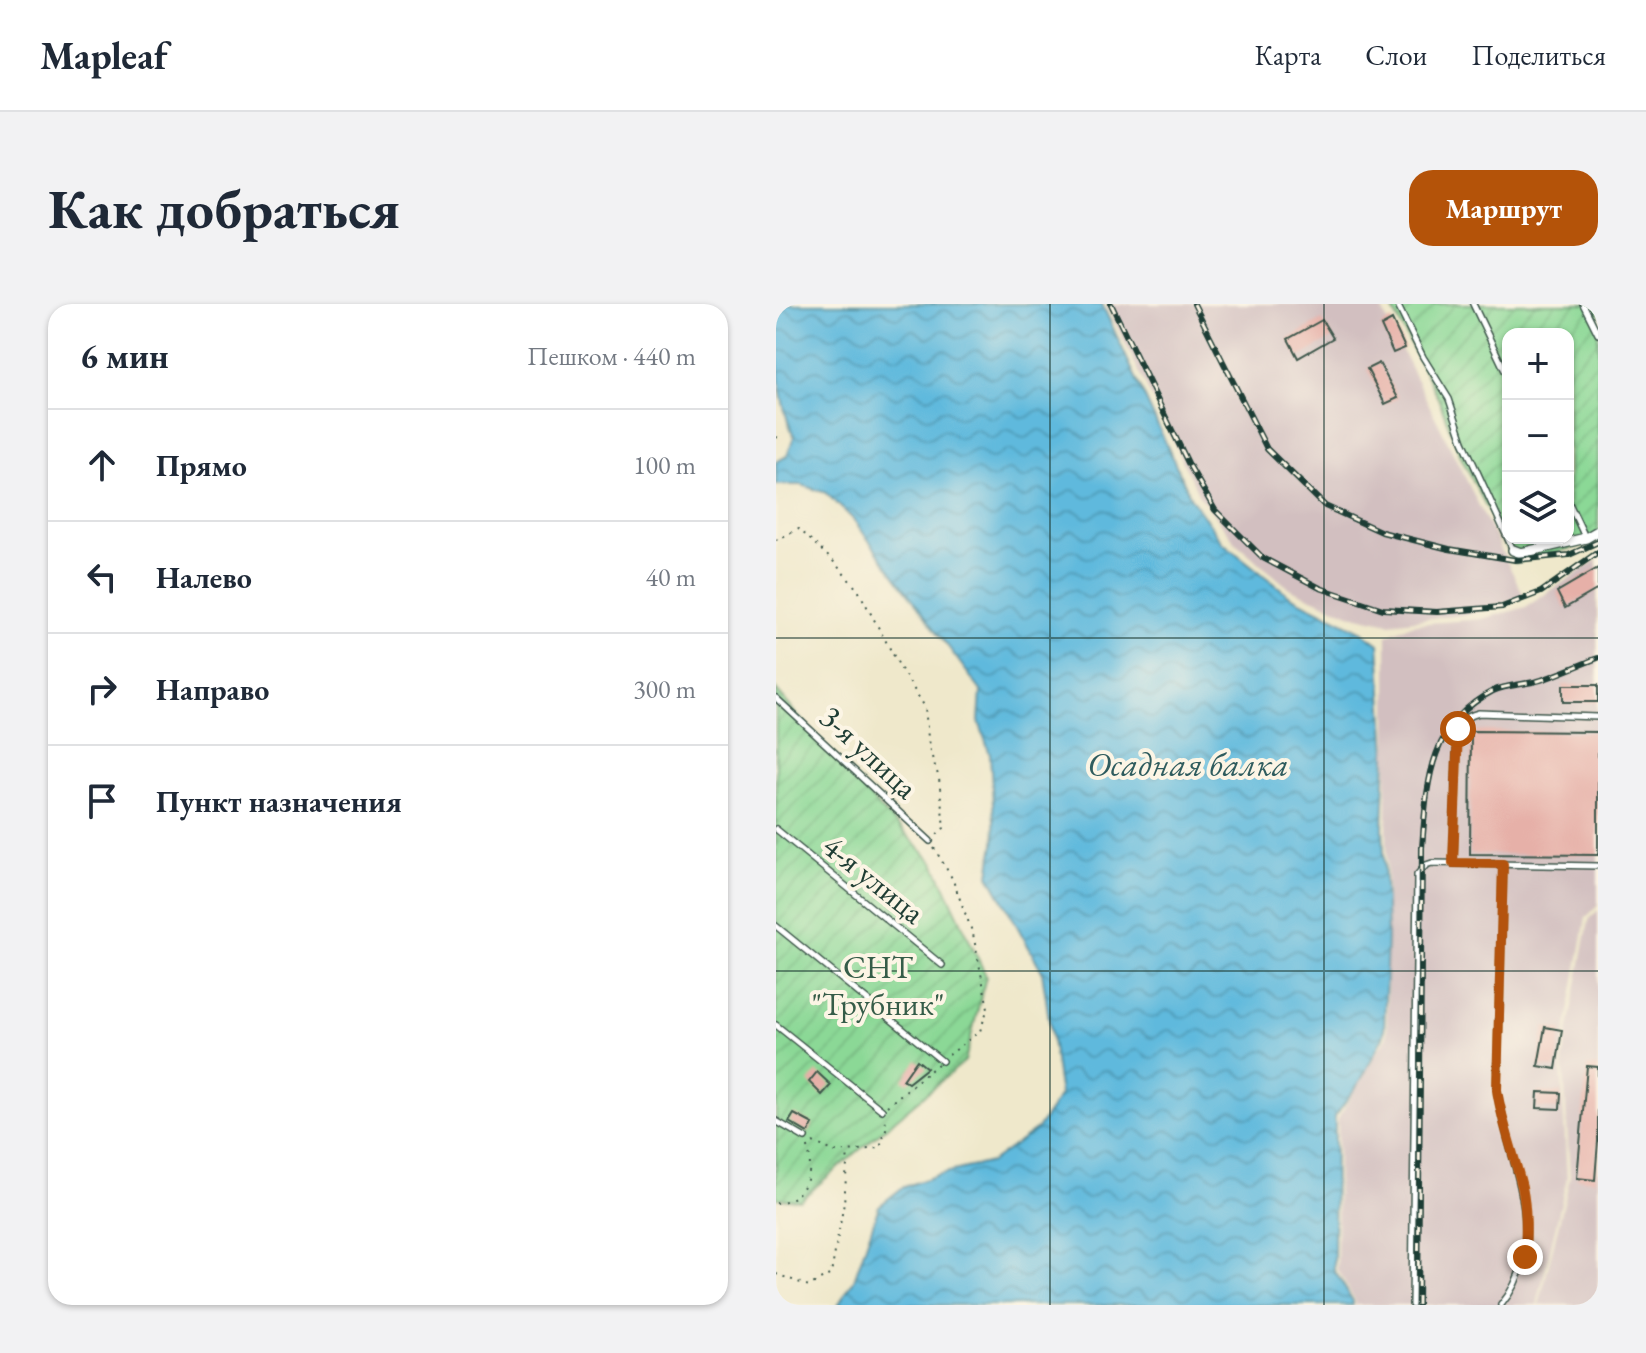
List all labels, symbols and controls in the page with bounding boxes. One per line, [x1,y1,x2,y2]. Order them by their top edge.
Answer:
text: Mapleaf [40,31,167,80]
text: Карта [1254,37,1321,73]
text: Слои [1365,37,1427,73]
text: Поделиться [1471,37,1606,73]
button: Маршрут [1409,170,1598,246]
text: Как добраться [48,172,400,245]
map controls [1502,328,1574,544]
button: + [1502,328,1574,400]
text: 6 мин [80,334,169,378]
text: Пешком · 440 m [527,339,696,373]
button: − [1502,400,1574,472]
icon: ahead [80,443,124,487]
text: Прямо [156,446,247,485]
text: 100 m [633,448,696,482]
button: layers [1502,472,1574,544]
icon: left [80,555,124,599]
text: Налево [156,558,252,597]
text: 40 m [646,560,696,594]
icon: right [80,667,124,711]
text: Направо [156,670,269,709]
text: 300 m [633,672,696,706]
street label: 3-я улица [811,696,927,808]
route start [1440,711,1476,747]
water label: Осадная балка [1087,742,1289,786]
icon: arrive [80,779,124,823]
text: Пункт назначения [156,782,402,821]
street label: 4-я улица [814,825,934,933]
park label: СНТ "Трубник" [811,946,945,1025]
route end [1507,1239,1543,1275]

